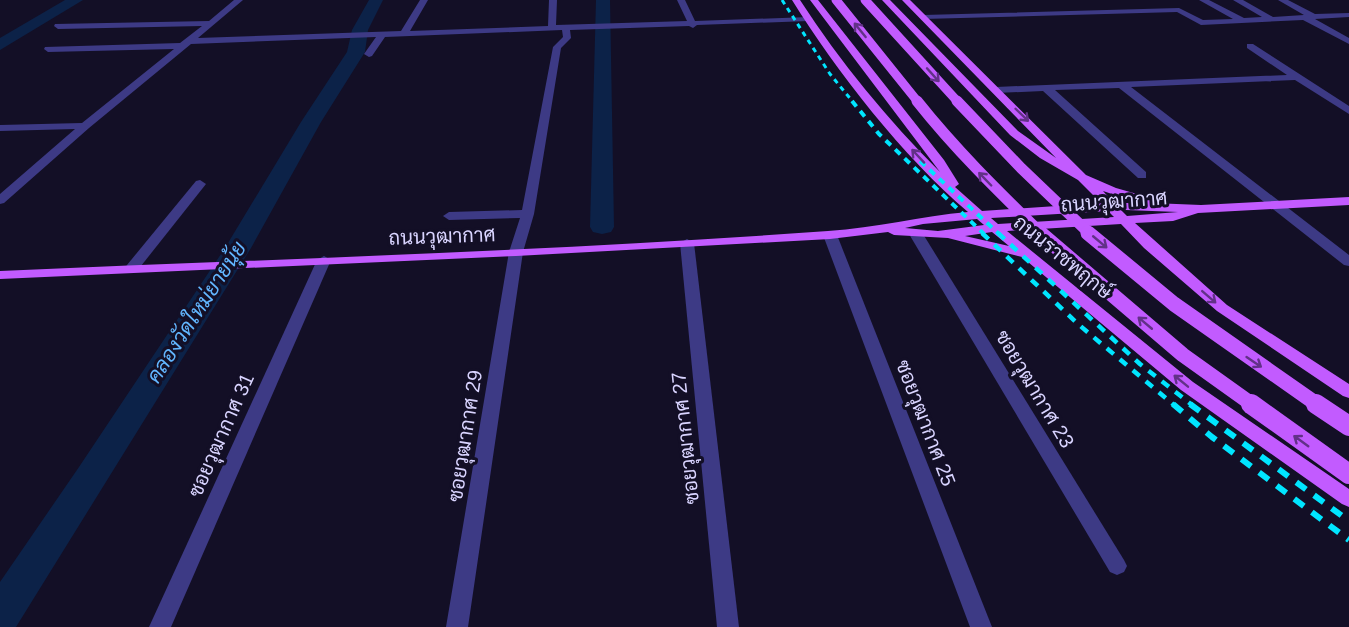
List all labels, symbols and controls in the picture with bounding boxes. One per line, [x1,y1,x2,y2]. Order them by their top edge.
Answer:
one-way arrow [853,22,866,38]
one-way arrow [926,67,940,82]
one-way arrow [1015,108,1030,123]
one-way arrow [911,149,926,164]
one-way arrow [978,171,992,186]
street label: ถนนวุฒากาศ [1060,186,1168,219]
street label: ถนนราชพฤกษ์ [1009,208,1119,304]
street label: ถนนวุฒากาศ [388,223,496,252]
one-way arrow [1092,235,1107,249]
water label: คลองวัดใหม่ยายนุ้ย [141,236,253,389]
one-way arrow [1201,290,1216,304]
one-way arrow [1137,317,1153,330]
street label: ซอยวุฒากาศ 23 [989,326,1079,453]
one-way arrow [1245,356,1261,368]
street label: ซอยวุฒากาศ 25 [889,357,960,490]
street label: ซอยวุฒากาศ 29 [444,369,489,504]
street label: ซอยวุฒากาศ 31 [184,370,261,502]
street label: ซอยวุฒากาศ 27 [667,370,706,505]
one-way arrow [1173,374,1189,387]
one-way arrow [1293,435,1309,447]

